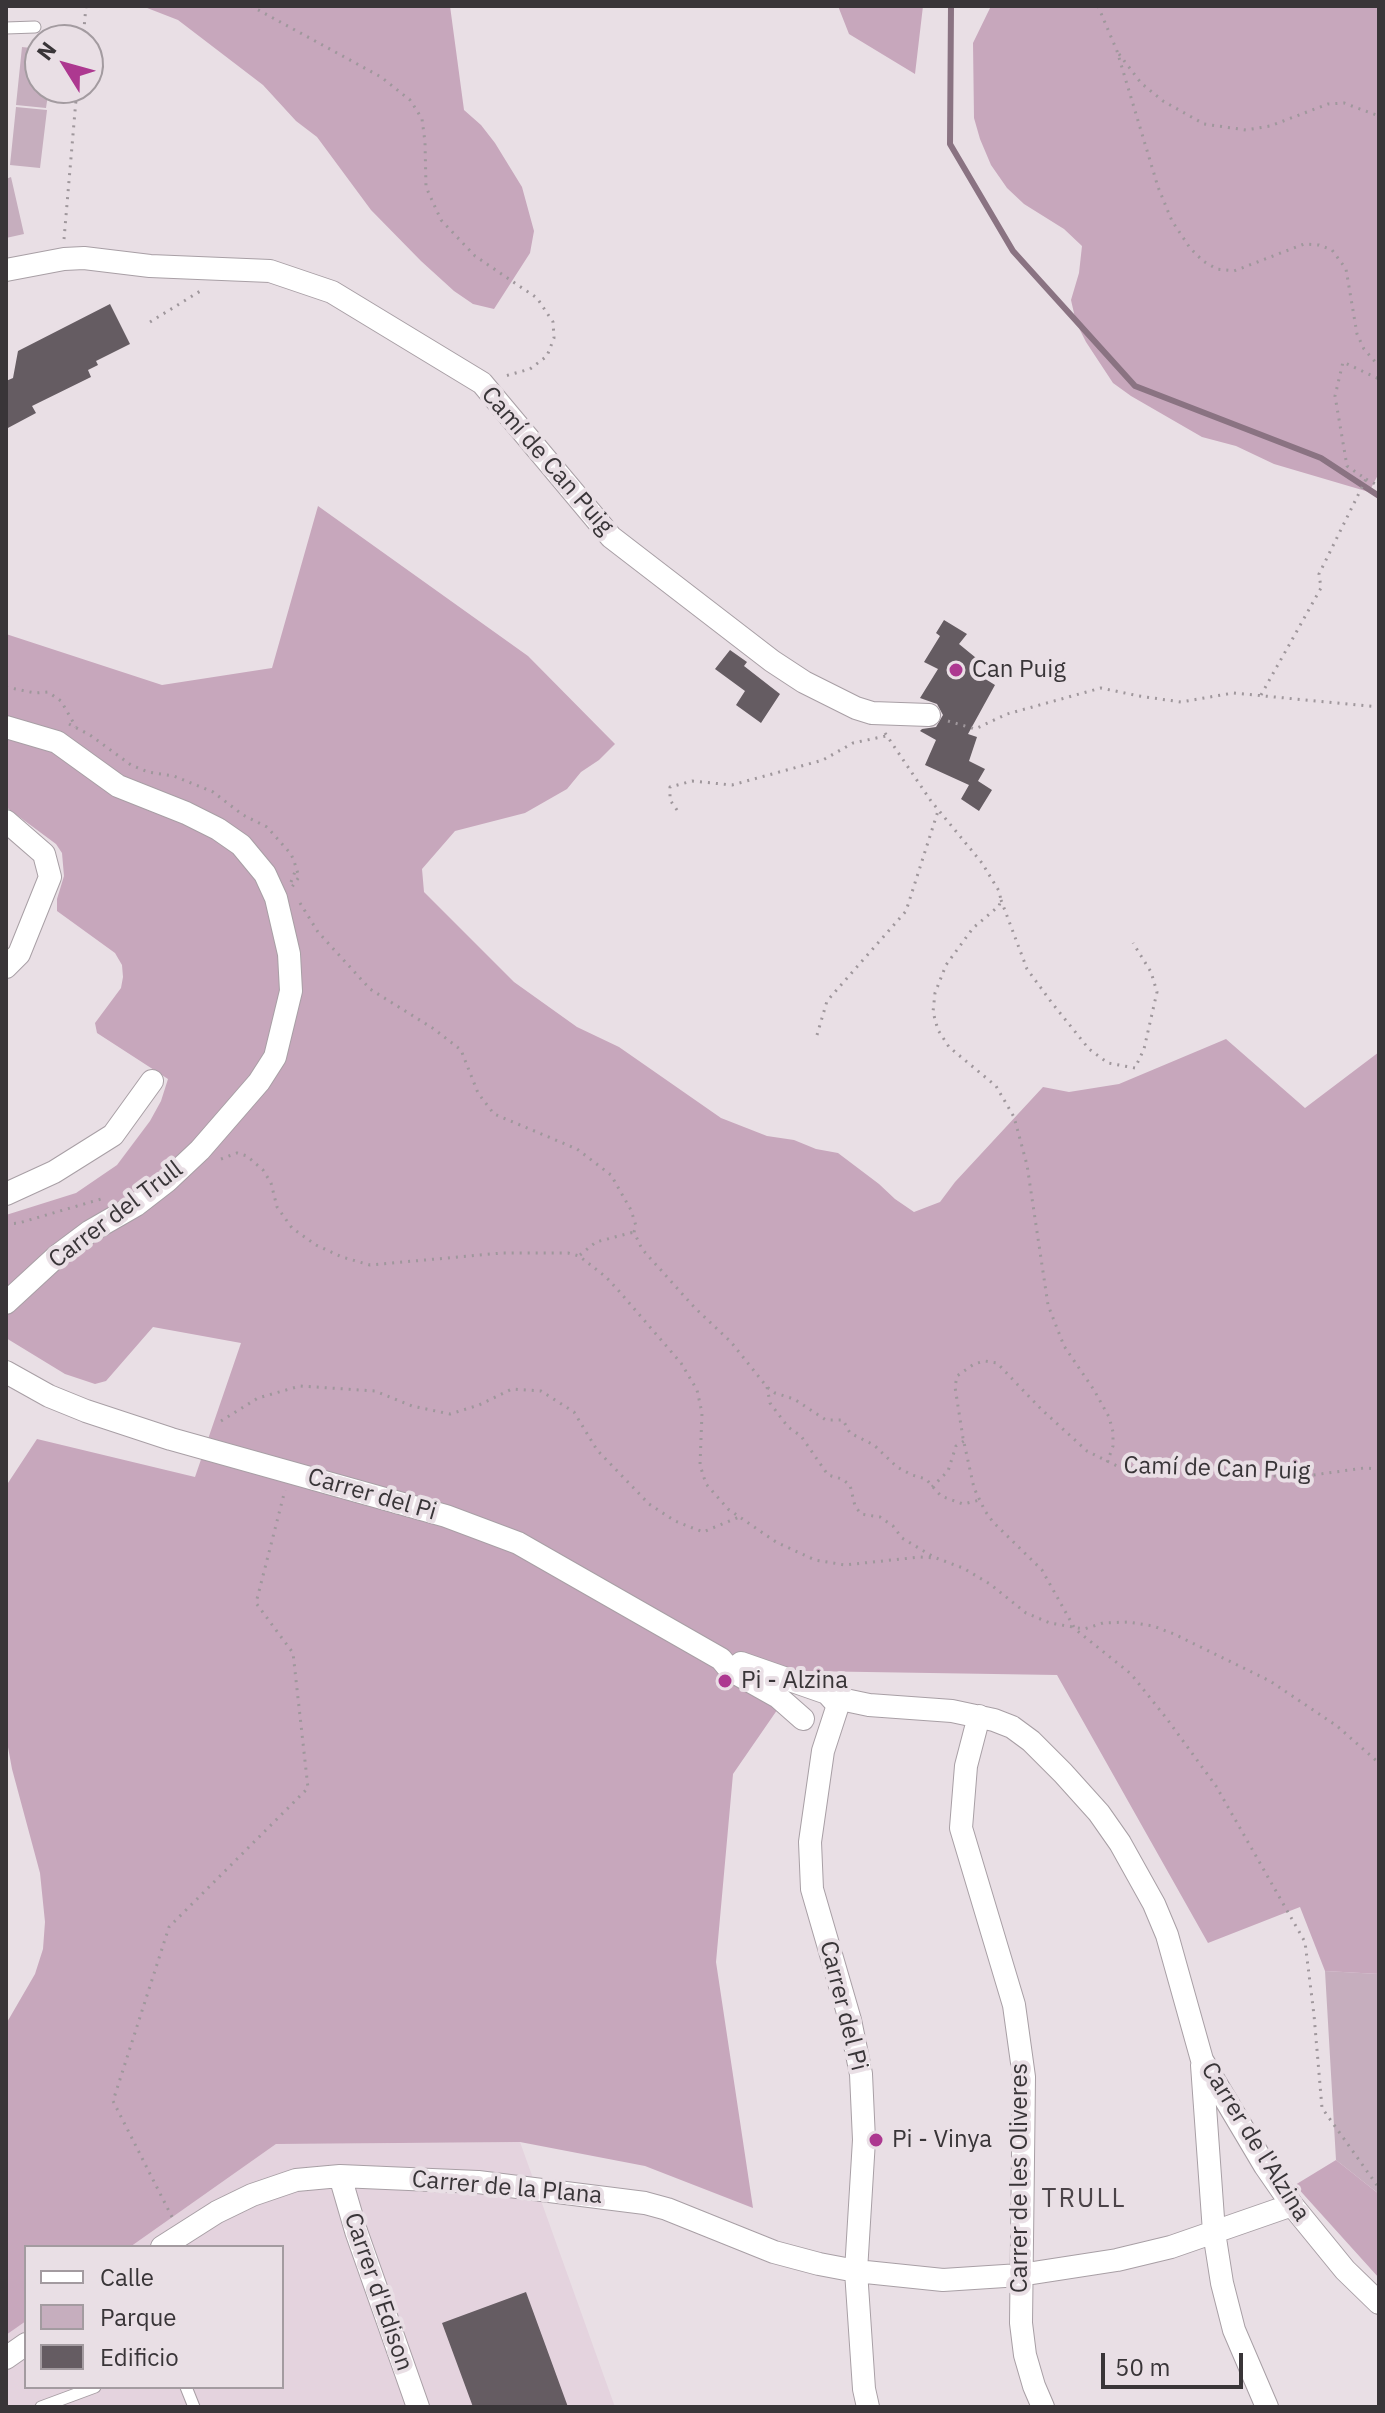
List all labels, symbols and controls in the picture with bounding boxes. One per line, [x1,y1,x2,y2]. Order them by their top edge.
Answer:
north arrow [24,24,104,104]
text: N [30,35,62,66]
street label: Camí de Can Puig [475,381,619,541]
place label: Can Puig [972,656,1066,684]
marker: Can Puig [947,661,965,679]
street label: Carrer del Trull [43,1155,189,1275]
street label: Camí de Can Puig [1123,1451,1311,1487]
street label: Carrer del Pi [304,1463,440,1527]
place label: Pi - Alzina [741,1667,848,1695]
marker: Pi - Alzina [716,1672,734,1690]
street label: Carrer del Pi [813,1938,873,2074]
street label: Carrer de l'Alzina [1194,2057,1316,2227]
street label: Carrer de les Oliveres [1006,2063,1034,2293]
place label: Pi - Vinya [892,2126,992,2154]
marker: Pi - Vinya [867,2131,885,2149]
street label: Carrer de la Plana [411,2165,603,2211]
district label: TRULL [1042,2183,1126,2215]
street label: Carrer d'Edison [338,2209,418,2375]
legend [24,2245,284,2389]
text: Calle [100,2261,154,2293]
text: Parque [100,2301,177,2333]
scale bar [1105,2337,1247,2387]
text: Edificio [100,2341,179,2373]
text: 50 m [1115,2351,1170,2383]

